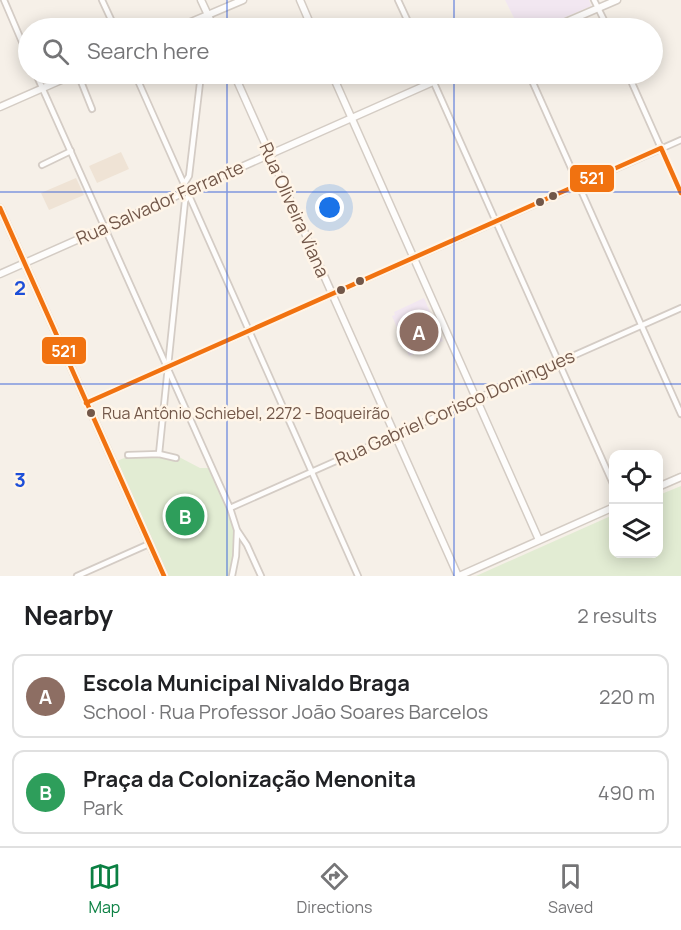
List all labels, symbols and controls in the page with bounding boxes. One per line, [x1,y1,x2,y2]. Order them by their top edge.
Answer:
search box [18,18,663,84]
icon: search [39,35,72,68]
text: Search here [87,36,209,66]
street label: Rua Oliveira Viana [254,138,336,281]
street label: Rua Salvador Ferrante [72,154,247,250]
line badge: 521 [569,164,615,193]
text: 521 [579,167,605,189]
unlabelled marker [547,190,559,202]
your location [315,193,344,222]
unlabelled marker [534,196,546,208]
text: 2 [14,274,26,301]
unlabelled marker [354,275,366,287]
unlabelled marker [335,284,347,296]
pin: A [400,310,438,354]
line badge: 521 [41,336,87,365]
text: 521 [51,340,77,362]
street label: Rua Gabriel Corisco Domingues [331,343,578,471]
place label: Rua Antônio Schiebel, 2272 - Boqueirão [102,402,390,424]
marker: Rua Antônio Schiebel, 2272 - Boqueirão [85,407,97,419]
map controls [609,450,663,558]
button: locate [609,450,663,504]
text: 3 [14,466,26,493]
pin: B [166,494,204,538]
button: layers [609,504,663,558]
text: Nearby [24,597,113,633]
text: 2 results [577,602,657,629]
text: Escola Municipal Nivaldo Braga [83,668,410,698]
text: A [39,683,52,710]
text: 220 m [599,683,655,710]
text: School · Rua Professor João Soares Barcelos [83,698,488,725]
text: Praça da Colonização Menonita [83,764,416,794]
text: B [39,779,52,806]
text: 490 m [598,779,655,806]
text: Park [83,794,123,821]
tab: Map [88,860,121,918]
tab: Directions [297,860,372,918]
tab: Saved [548,860,593,918]

